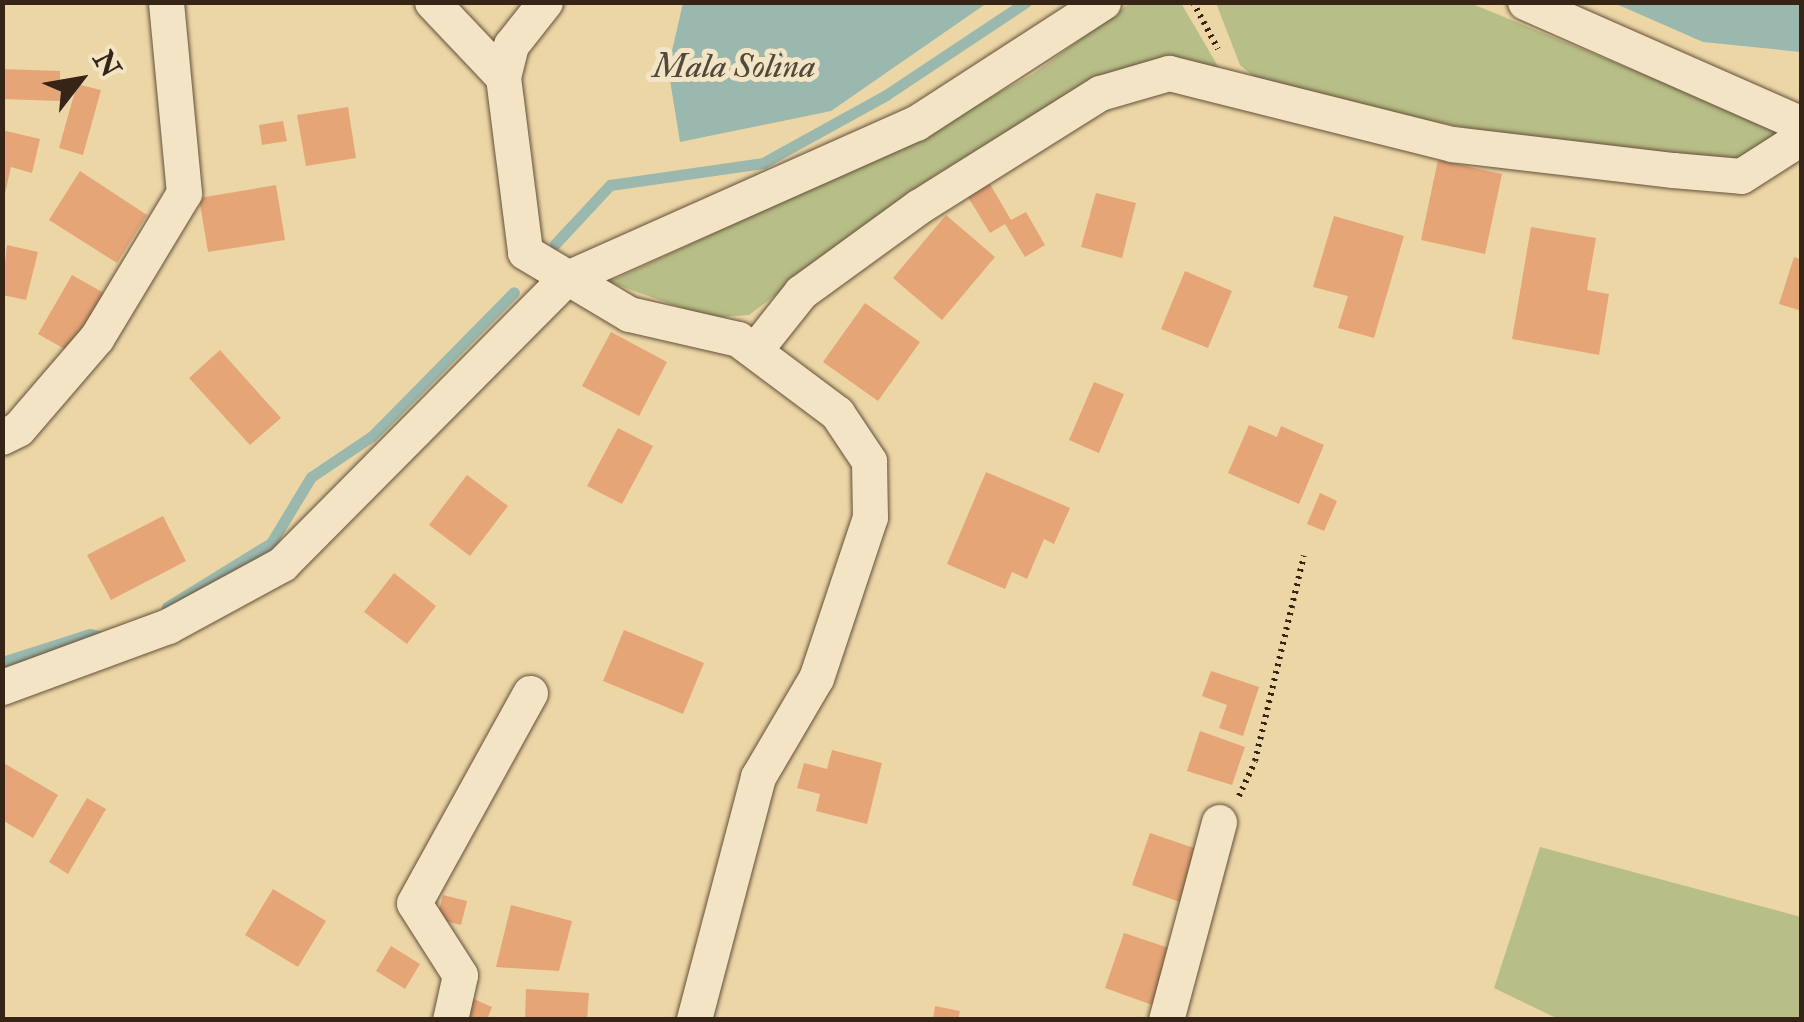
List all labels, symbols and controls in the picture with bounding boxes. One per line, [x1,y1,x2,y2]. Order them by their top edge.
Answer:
north arrow [30,30,130,130]
text: N [85,45,128,84]
water label: Mala Solina [652,45,816,87]

